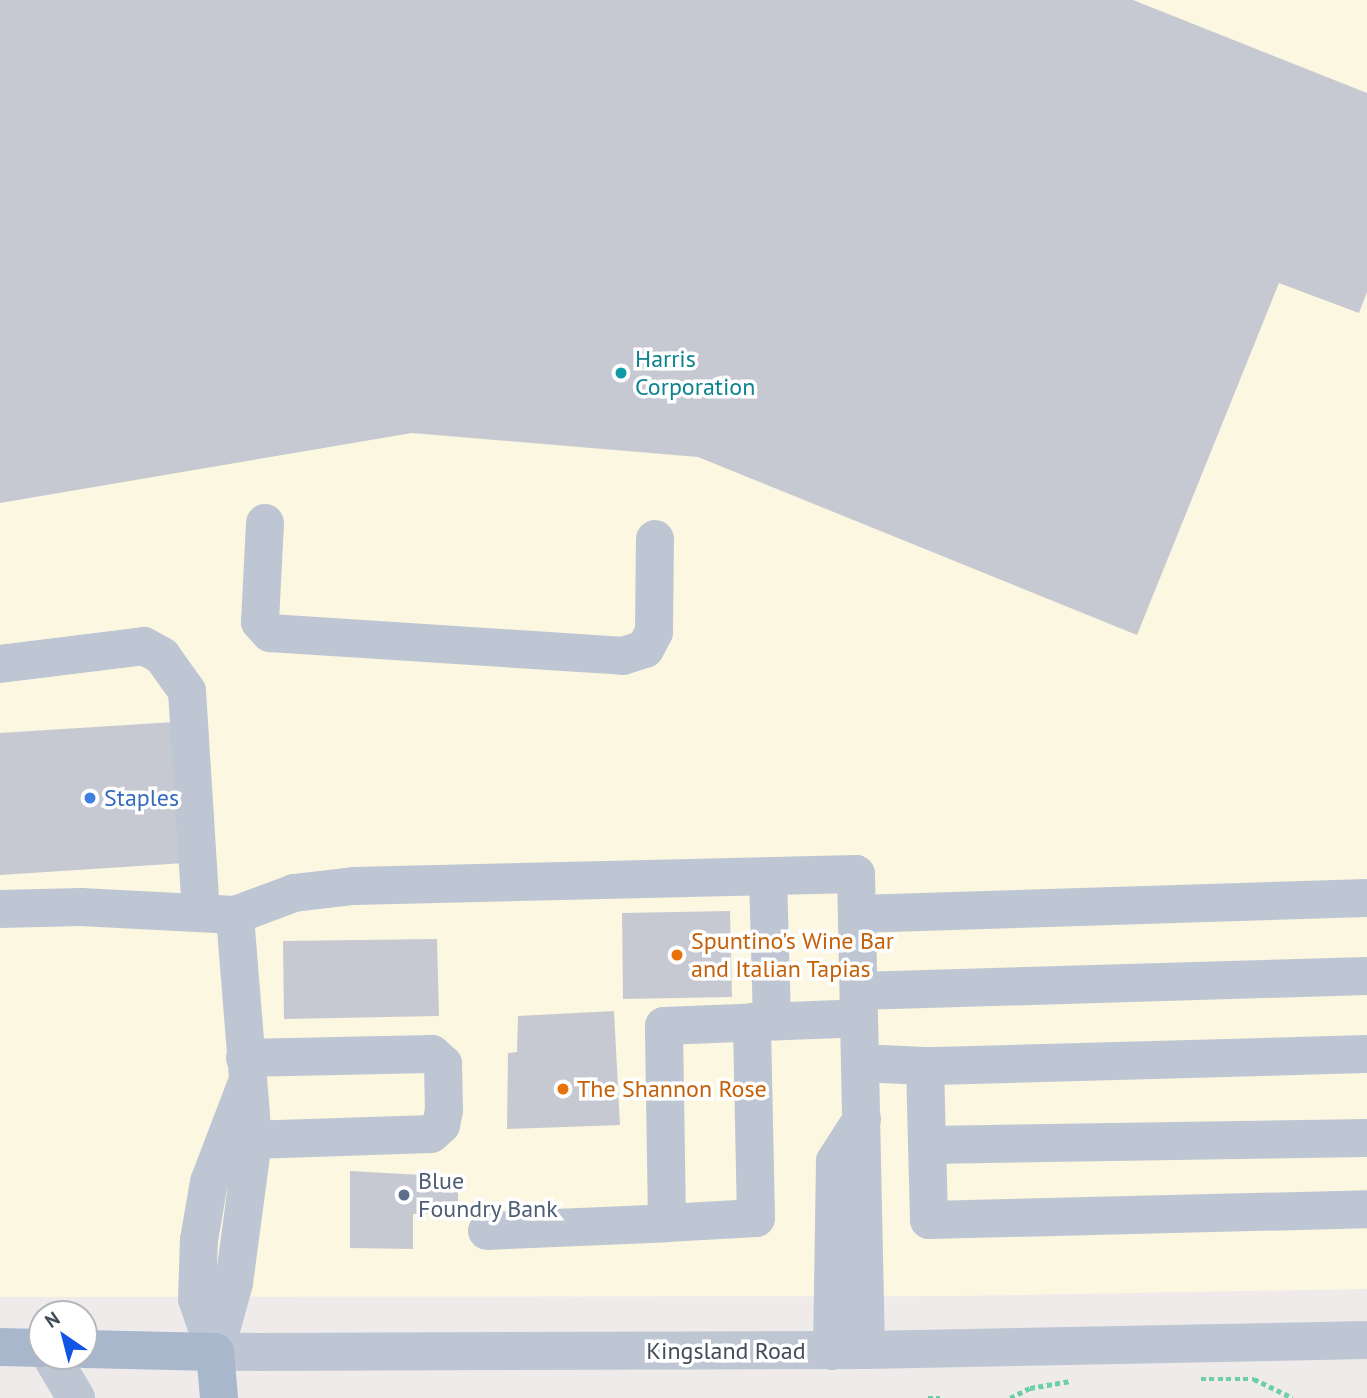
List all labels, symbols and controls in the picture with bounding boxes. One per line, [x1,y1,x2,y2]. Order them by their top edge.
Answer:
place label: Harris Corporation [635,345,755,401]
marker: Harris Corporation [613,365,629,381]
place label: Staples [104,784,179,812]
marker: Staples [82,790,98,806]
place label: Spuntino's Wine Bar and Italian Tapias [691,927,894,983]
marker: Spuntino's Wine Bar and Italian Tapias [669,947,685,963]
place label: The Shannon Rose [577,1075,767,1103]
marker: The Shannon Rose [555,1081,571,1097]
place label: Blue Foundry Bank [418,1167,559,1223]
marker: Blue Foundry Bank [396,1187,412,1203]
north arrow [28,1300,98,1370]
text: N [40,1306,64,1333]
street label: Kingsland Road [646,1337,806,1365]

